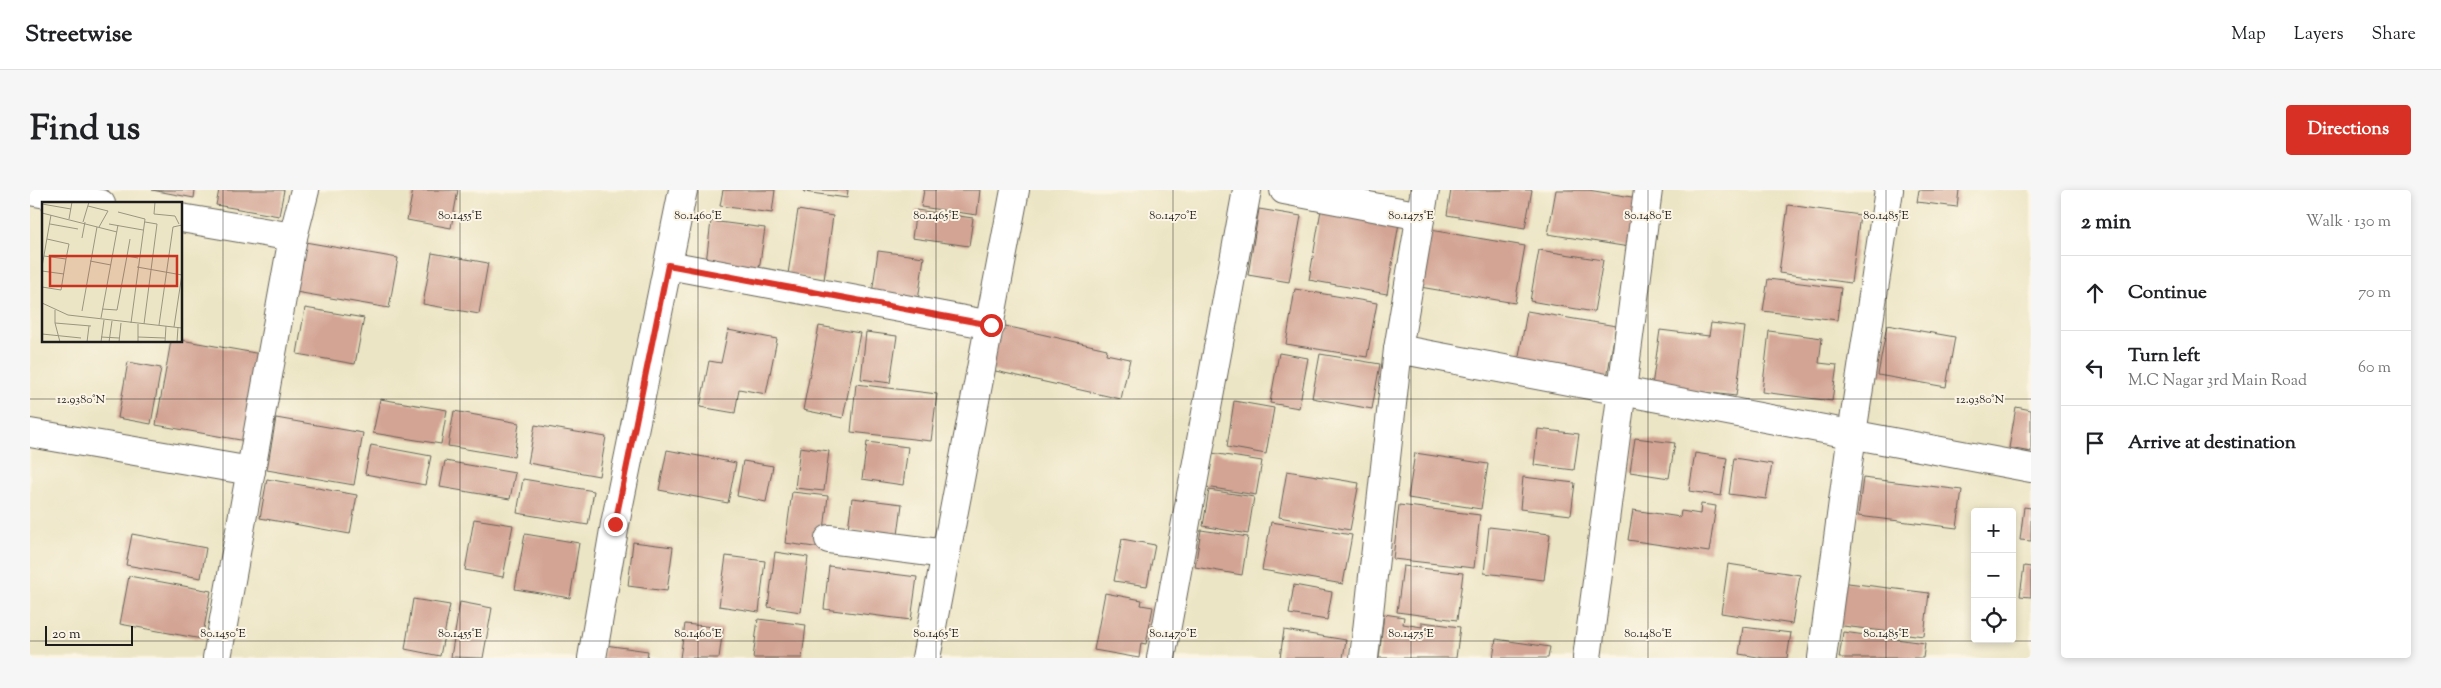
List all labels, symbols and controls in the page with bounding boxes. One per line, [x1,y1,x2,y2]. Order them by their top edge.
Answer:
text: Streetwise [25,18,132,52]
text: Map [2231,22,2266,48]
text: Layers [2294,22,2344,48]
text: Share [2372,22,2416,48]
text: Find us [30,105,140,156]
button: Directions [2286,105,2411,155]
inset map [42,202,182,342]
text: 80.1455°E [438,207,483,225]
text: 80.1460°E [674,207,722,225]
text: 80.1465°E [913,207,959,225]
text: 80.1470°E [1149,207,1197,225]
text: 80.1475°E [1388,207,1435,225]
text: 80.1480°E [1624,207,1673,225]
text: 80.1485°E [1863,207,1910,225]
text: 2 min [2081,208,2131,238]
text: Walk · 130 m [2306,211,2391,234]
icon: ahead [2081,279,2109,307]
text: Continue [2128,280,2207,307]
text: 70 m [2358,282,2391,305]
route start [980,314,1003,337]
text: Turn left [2128,343,2200,370]
icon: left [2081,354,2109,382]
text: 60 m [2358,357,2391,380]
text: M.C Nagar 3rd Main Road [2128,370,2307,393]
text: 12.9380°N [57,391,105,409]
text: 12.9380°N [1956,391,2004,409]
icon: arrive [2081,429,2109,457]
text: Arrive at destination [2128,430,2296,457]
map controls [1971,508,2016,643]
button: + [1971,508,2016,553]
route end [604,513,627,536]
button: − [1971,553,2016,598]
button: locate [1971,598,2016,643]
scale bar [45,623,132,646]
text: 20 m [52,625,81,645]
text: 80.1450°E [200,625,247,643]
text: 80.1455°E [438,625,483,643]
text: 80.1460°E [674,625,722,643]
text: 80.1465°E [913,625,959,643]
text: 80.1470°E [1149,625,1197,643]
text: 80.1475°E [1388,625,1435,643]
text: 80.1480°E [1624,625,1673,643]
text: 80.1485°E [1863,625,1910,643]

